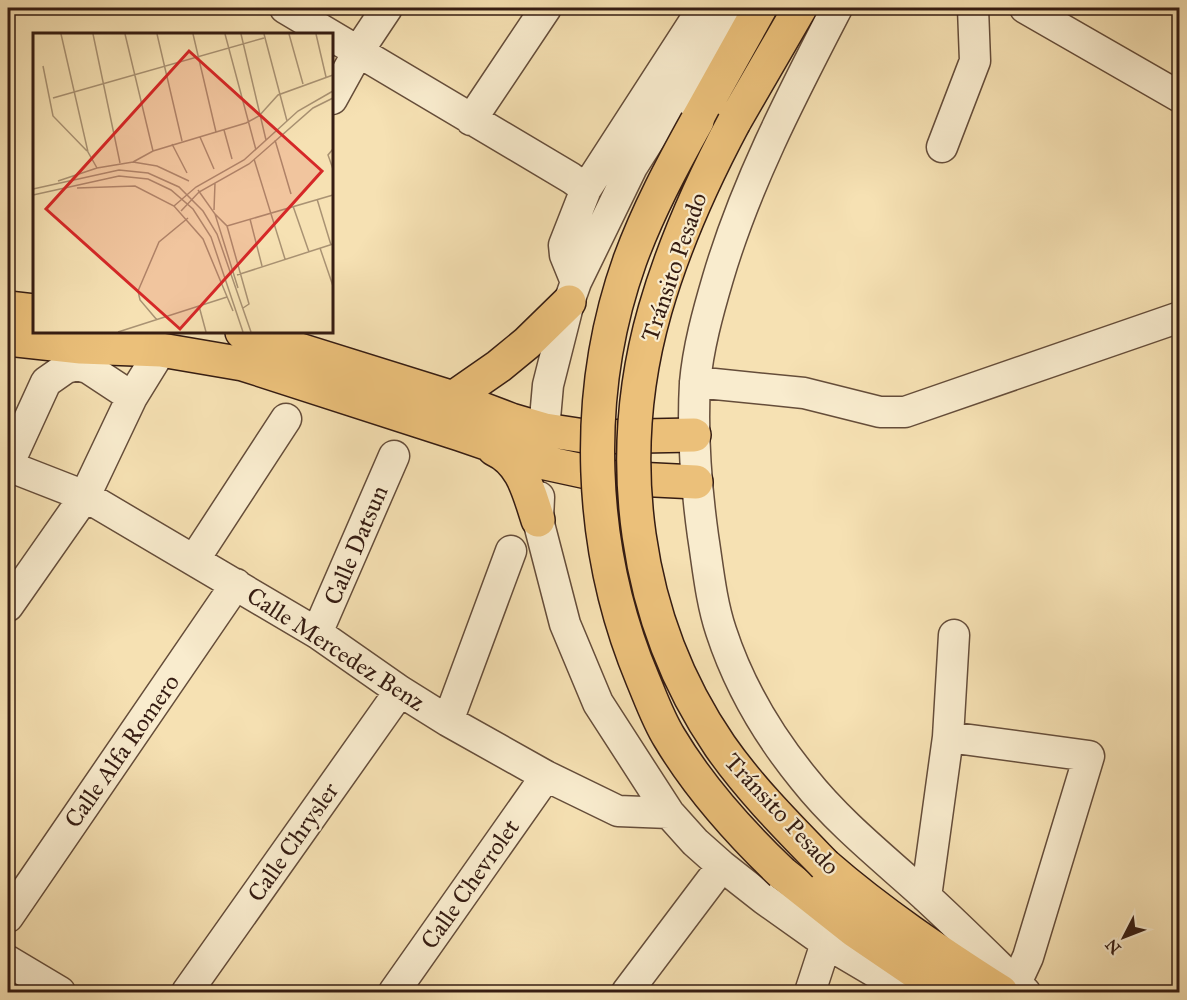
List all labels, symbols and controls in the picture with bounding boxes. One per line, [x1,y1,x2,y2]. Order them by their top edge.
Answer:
inset map [33,33,333,333]
street label: Tránsito Pesado [634,189,714,345]
street label: Calle Datsun [317,481,395,609]
street label: Calle Mercedez Benz [241,580,431,718]
street label: Calle Alfa Romero [58,668,186,834]
street label: Tránsito Pesado [718,747,846,881]
street label: Calle Chrysler [241,777,345,907]
street label: Calle Chevrolet [414,813,526,955]
north arrow [1094,907,1154,967]
text: N [1101,935,1125,958]

